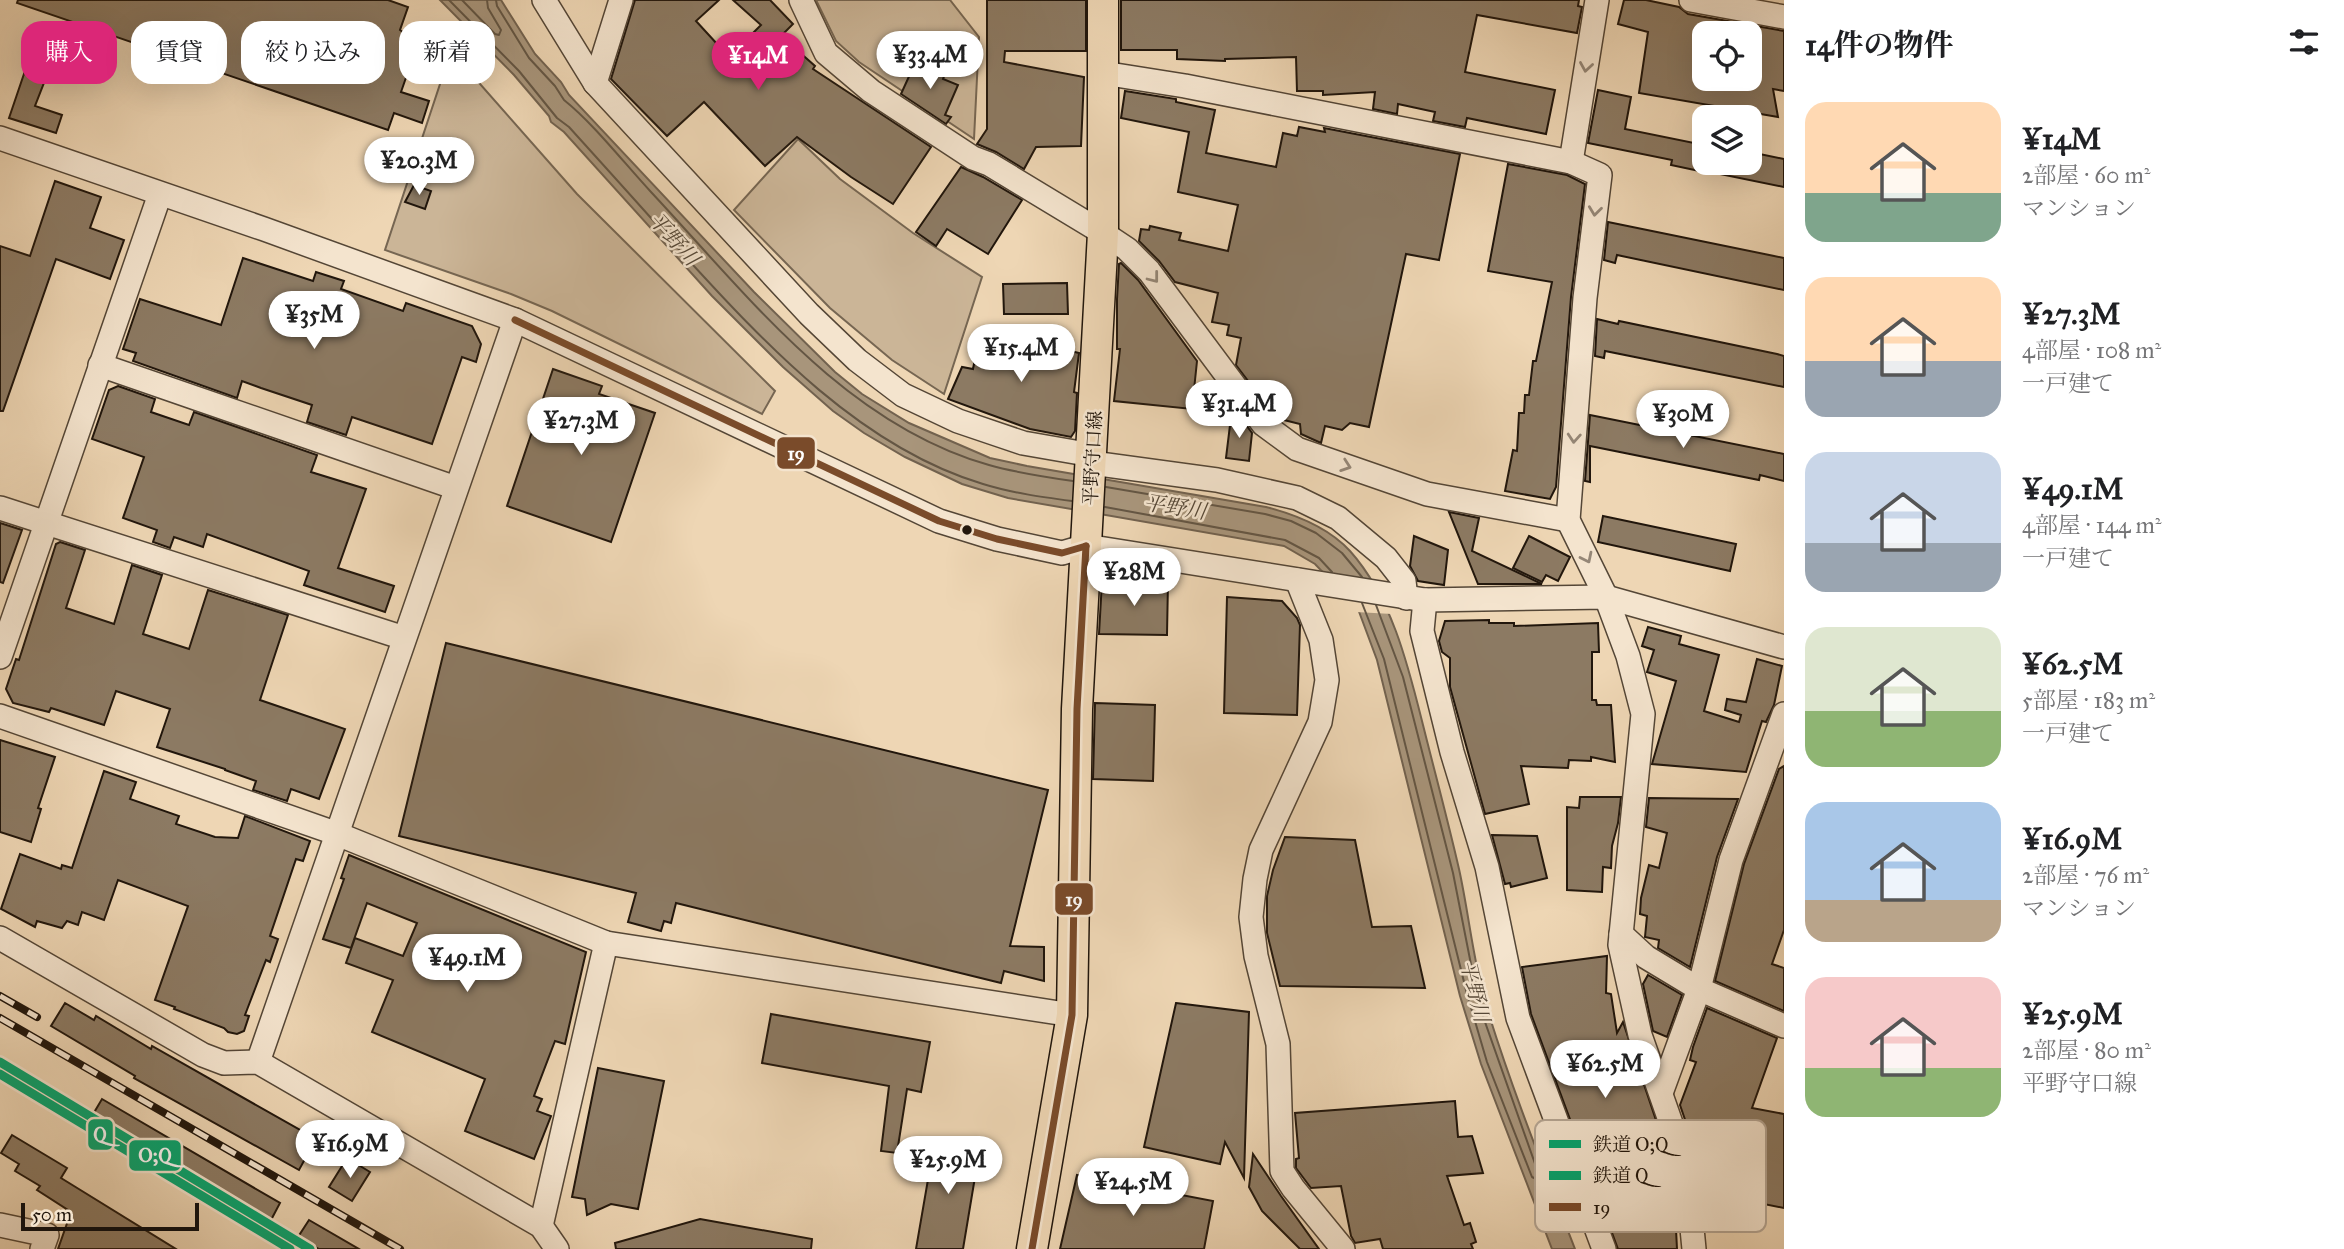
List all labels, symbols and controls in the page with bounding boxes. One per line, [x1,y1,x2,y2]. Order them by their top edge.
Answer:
chip: 購入 [21,21,117,84]
chip: 賃貸 [131,21,227,84]
chip: 絞り込み [241,21,385,84]
chip: 新着 [399,21,495,84]
map controls [1692,21,1762,175]
button: locate [1692,21,1762,91]
icon: filters [2285,23,2323,61]
text: 14件の物件 [1805,27,1954,63]
pin: ¥14M [717,32,799,92]
pin: ¥33.4M [873,32,987,91]
text: ¥33.4M [892,40,968,68]
text: ¥14M [728,41,788,69]
one-way arrow [1579,62,1594,73]
button: layers [1692,105,1762,175]
text: ¥14M [2022,121,2101,157]
icon: home [1861,130,1945,214]
pin: ¥20.3M [362,138,476,197]
text: ¥20.3M [380,146,458,174]
text: 2部屋 · 60 m² [2022,161,2150,189]
text: マンション [2022,194,2136,222]
one-way arrow [1588,205,1603,217]
water label: 平野川 [643,207,706,273]
one-way arrow [1145,270,1158,282]
pin: ¥35M [273,292,355,351]
text: ¥27.3M [2022,296,2120,332]
text: ¥35M [285,300,343,328]
icon: home [1861,305,1945,389]
pin: ¥15.4M [964,324,1078,384]
text: ¥15.4M [983,333,1059,361]
text: 4部屋 · 108 m² [2022,336,2161,364]
text: 一戸建て [2022,369,2114,397]
pin: ¥31.4M [1182,380,1296,440]
text: ¥31.4M [1202,389,1276,417]
pin: ¥30M [1642,391,1724,450]
pin: ¥27.3M [524,398,638,457]
text: ¥30M [1652,399,1714,427]
text: ¥27.3M [543,406,619,434]
street label: 平野守口線 [1079,410,1106,506]
one-way arrow [1567,433,1582,444]
line badge: 19 [776,436,816,470]
text: 19 [787,442,805,466]
one-way arrow [1339,458,1351,472]
text: ¥49.1M [2022,471,2124,507]
icon: home [1861,480,1945,564]
water label: 平野川 [1142,489,1210,525]
text: 4部屋 · 144 m² [2022,511,2161,539]
unlabelled marker [960,523,974,537]
text: 一戸建て [2022,544,2114,572]
pin: ¥28M [1093,548,1175,608]
one-way arrow [1578,551,1592,563]
text: ¥28M [1103,557,1165,585]
text: ¥62.5M [2022,646,2123,682]
icon: home [1861,655,1945,739]
text: 5部屋 · 183 m² [2022,686,2155,714]
text: 一戸建て [2022,719,2114,747]
text: ¥16.9M [2022,821,2122,857]
icon: home [1861,830,1945,914]
text: 2部屋 · 76 m² [2022,861,2149,889]
line badge: 19 [1054,882,1094,916]
text: 19 [1065,888,1083,912]
text: マンション [2022,894,2136,922]
pin: ¥49.1M [410,934,524,994]
text: ¥49.1M [428,943,506,971]
water label: 平野川 [1455,957,1496,1027]
text: ¥25.9M [2022,996,2123,1032]
icon: home [1861,1005,1945,1089]
text: 2部屋 · 80 m² [2022,1036,2151,1064]
pin: ¥62.5M [1548,1040,1662,1100]
text: ¥62.5M [1566,1049,1644,1077]
text: 平野守口線 [2022,1069,2137,1097]
line badge: Q [87,1118,114,1151]
pin: ¥16.9M [293,1120,407,1180]
legend [1535,1120,1766,1232]
text: Q [93,1123,120,1147]
text: ¥16.9M [312,1129,388,1157]
text: 鉄道 O;Q [1593,1133,1682,1156]
pin: ¥25.9M [891,1136,1005,1196]
line badge: O;Q [128,1139,182,1172]
text: O;Q [138,1144,185,1168]
text: ¥25.9M [909,1145,987,1173]
pin: ¥24.5M [1076,1158,1190,1218]
text: 鉄道 Q [1593,1164,1662,1187]
text: ¥24.5M [1094,1167,1172,1195]
text: 19 [1593,1196,1611,1219]
scale bar [21,1200,200,1232]
text: 50 m [32,1203,72,1226]

